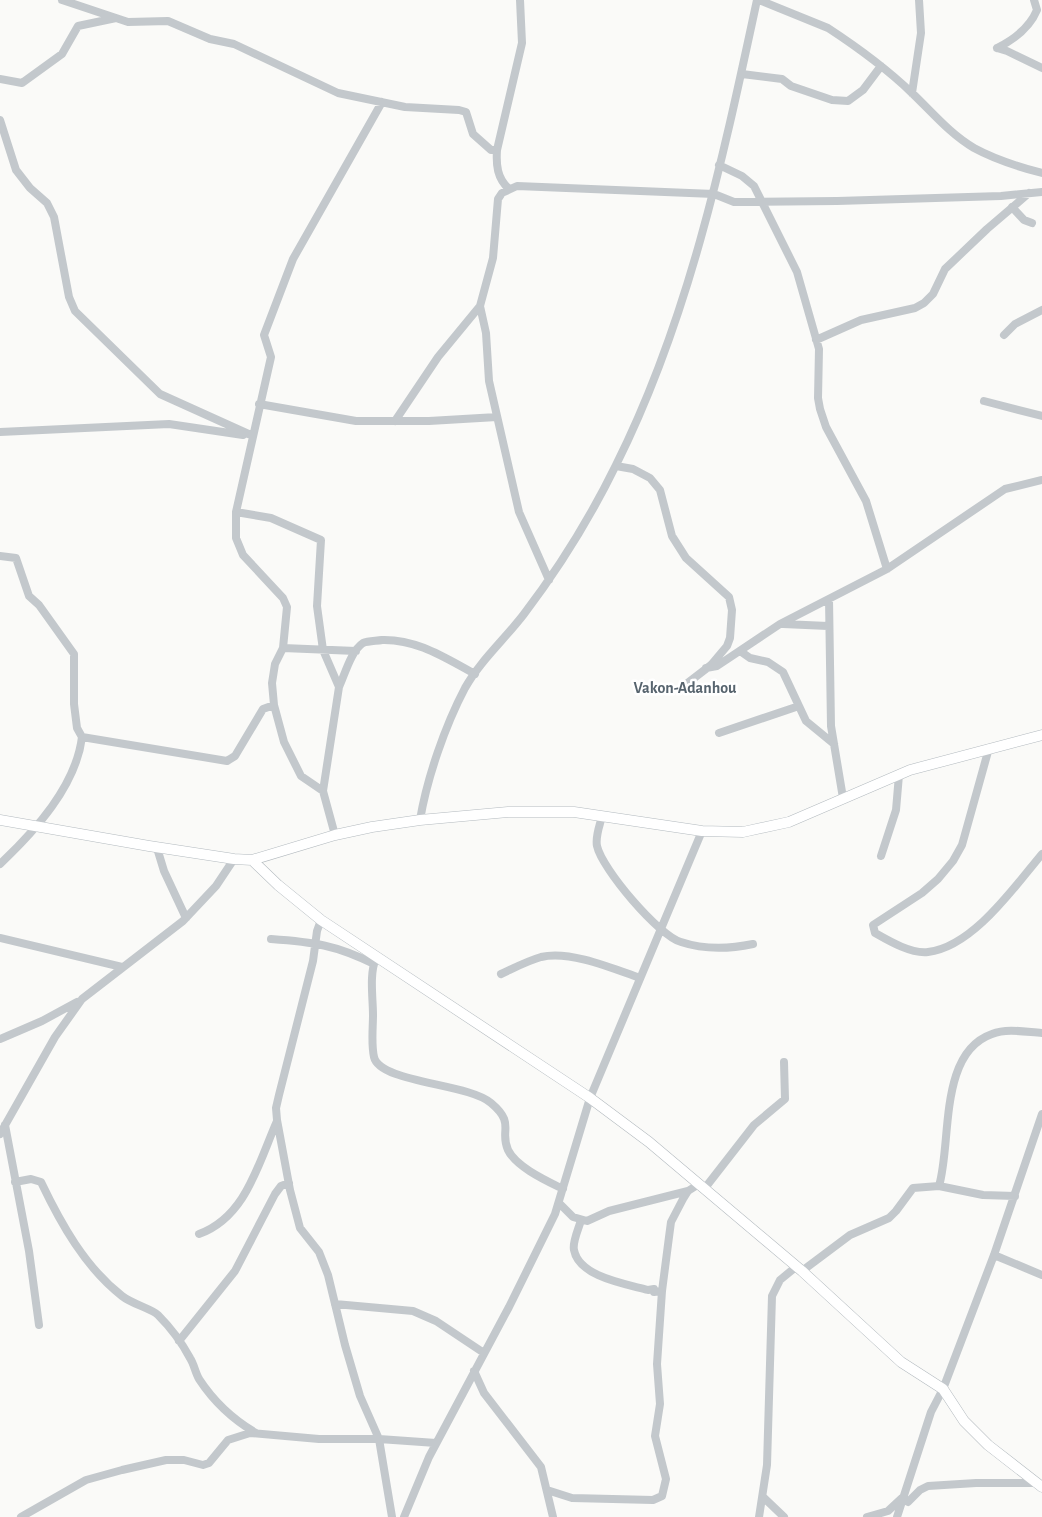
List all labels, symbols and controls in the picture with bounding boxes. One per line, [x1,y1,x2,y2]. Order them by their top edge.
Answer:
district label: Vakon-Adanhou [634,680,737,696]

